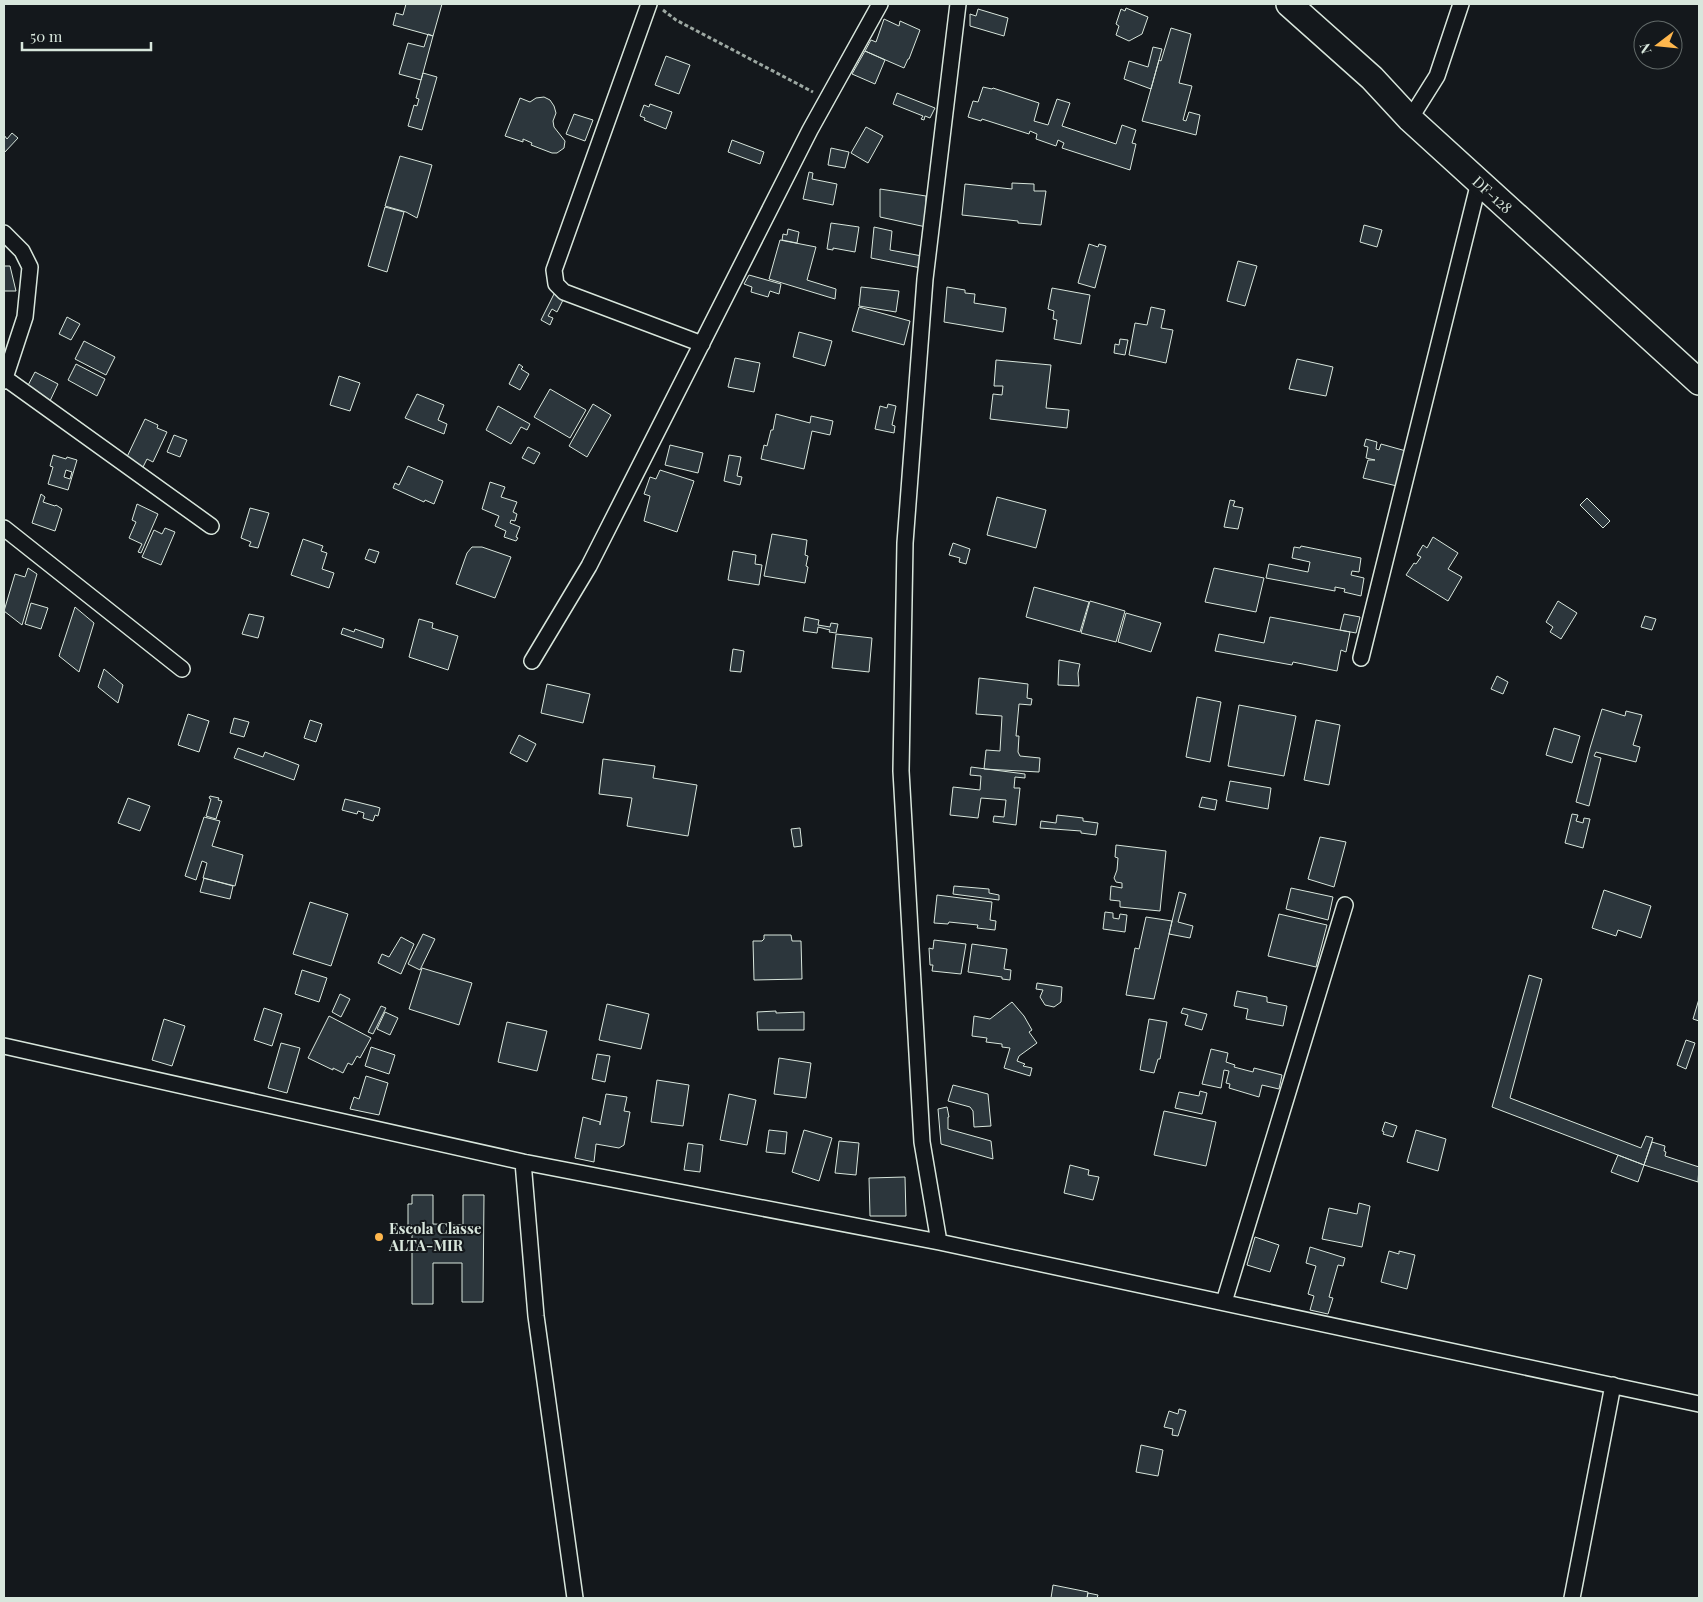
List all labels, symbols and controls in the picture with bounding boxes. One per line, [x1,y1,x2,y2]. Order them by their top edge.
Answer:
scale bar [22,20,151,52]
north arrow [1633,20,1683,70]
text: 50 m [30,26,63,46]
text: N [1634,41,1656,56]
street label: DF-128 [1469,171,1517,218]
place label: Escola Classe ALTA-MIR [388,1218,482,1255]
marker: Escola Classe ALTA-MIR [373,1231,385,1243]

